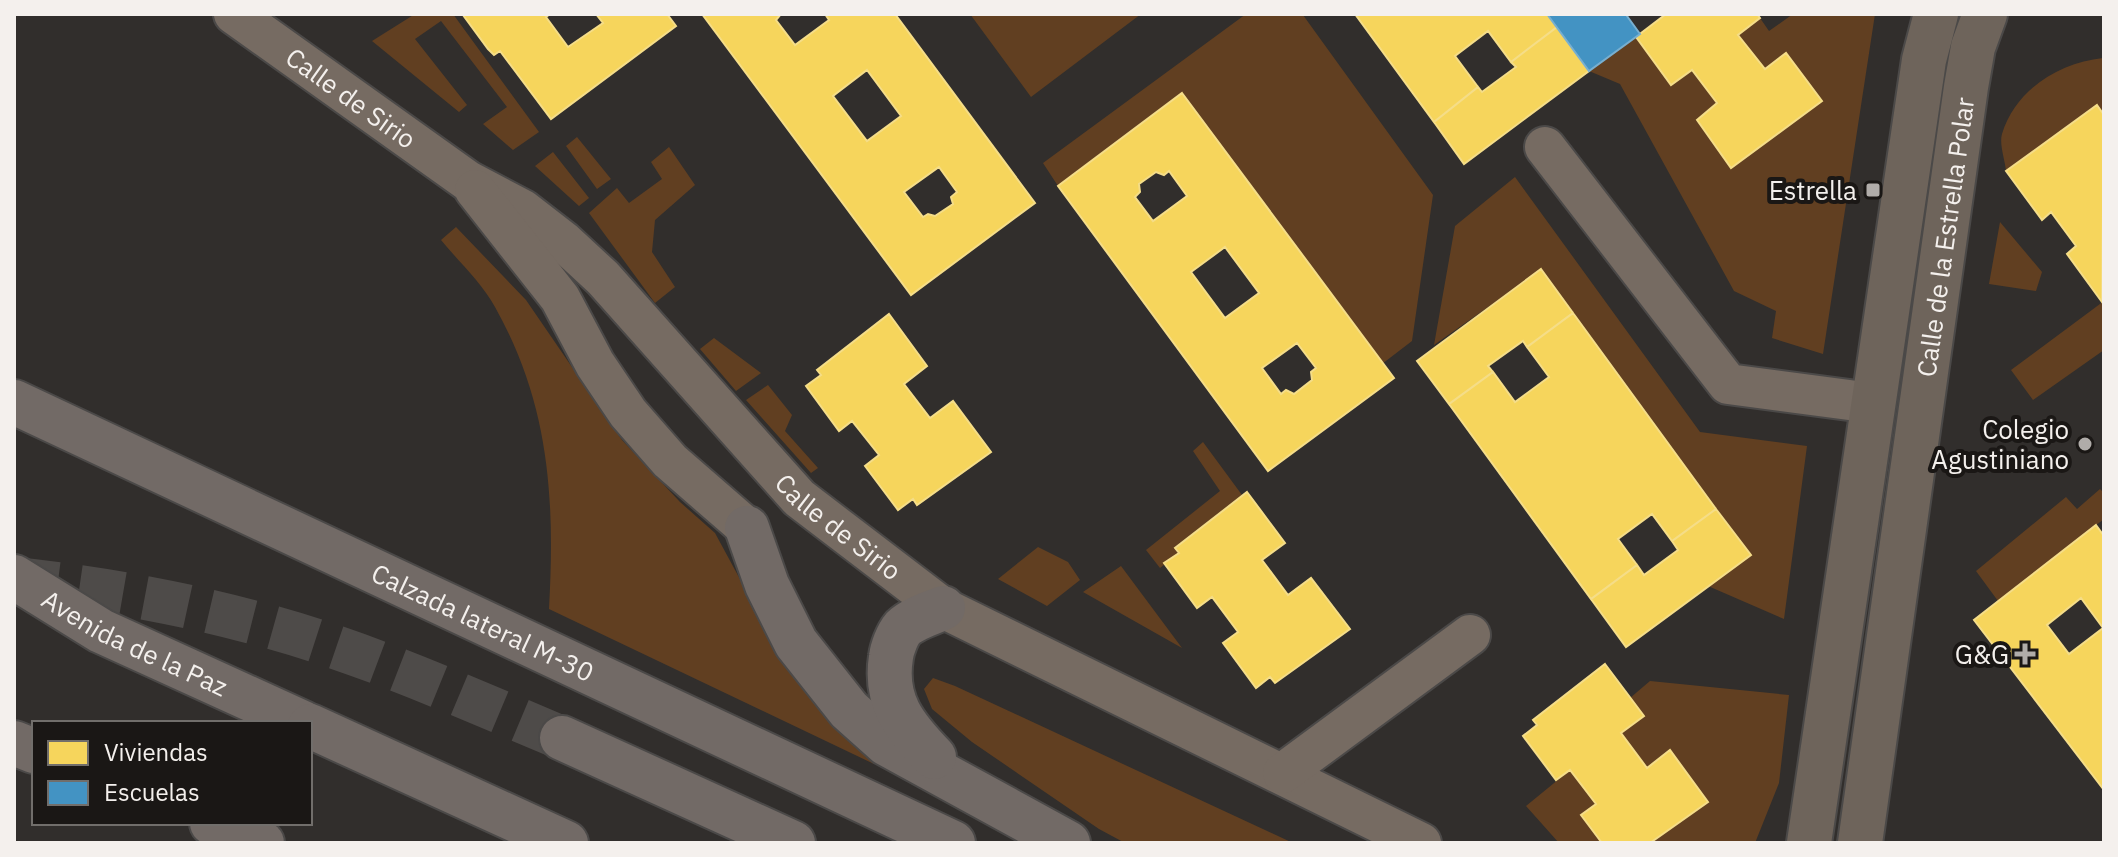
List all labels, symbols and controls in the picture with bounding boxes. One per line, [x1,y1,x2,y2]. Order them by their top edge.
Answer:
street label: Calle de Sirio [279,40,423,156]
street label: Calle de la Estrella Polar [1909,94,1981,379]
place label: Estrella [1769,173,1857,207]
marker: Estrella [1864,181,1882,199]
place label: Colegio Agustiniano [1931,412,2069,476]
marker: Colegio Agustiniano [2076,435,2094,453]
street label: Calle de Sirio [768,466,908,587]
street label: Calzada lateral M-30 [366,555,600,689]
street label: Avenida de la Paz [36,582,233,703]
place label: G&G [1955,637,2009,671]
marker: G&G [2016,645,2034,663]
legend [32,721,312,825]
text: Viviendas [104,736,208,768]
text: Escuelas [104,776,200,808]

